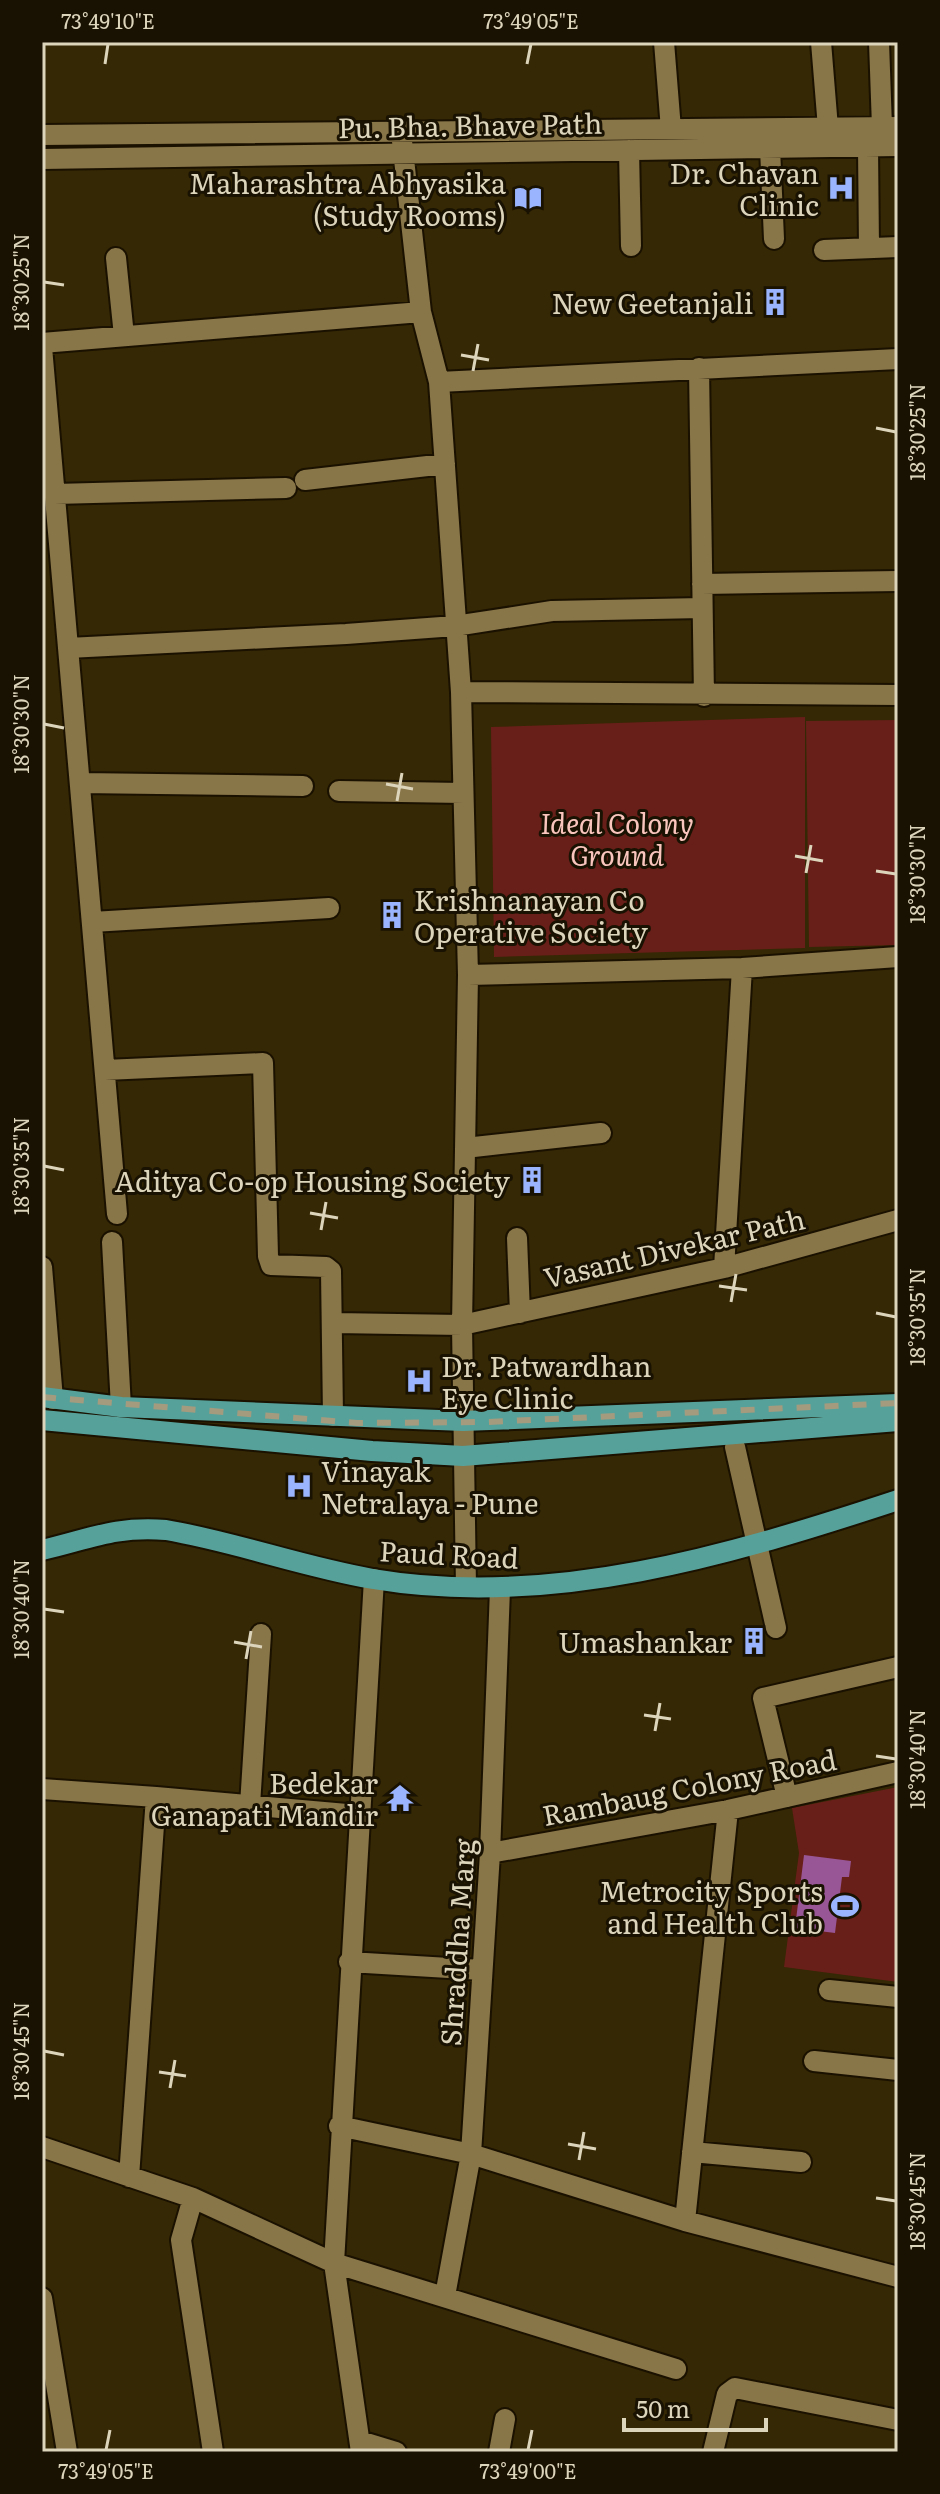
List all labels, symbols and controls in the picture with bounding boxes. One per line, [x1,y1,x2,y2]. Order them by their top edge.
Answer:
text: 73°49'10"E [61,5,155,35]
text: 73°49'05"E [483,5,579,35]
street label: Pu. Bha. Bhave Path [337,101,603,147]
place label: Dr. Chavan Clinic [670,151,819,225]
place label: Maharashtra Abhyasika (Study Rooms) [189,161,506,235]
hospital icon: Dr. Chavan Clinic [826,173,856,203]
library icon: Maharashtra Abhyasika (Study Rooms) [513,183,543,213]
text: 18°30'25"N [5,233,35,331]
place label: New Geetanjali [551,281,753,323]
building icon: New Geetanjali [760,287,790,317]
text: 18°30'25"N [901,383,931,481]
text: 18°30'30"N [5,674,35,774]
park label: Ideal Colony Ground [540,801,694,875]
text: 18°30'30"N [901,824,931,924]
place label: Krishnanayan Co Operative Society [414,878,649,952]
building icon: Krishnanayan Co Operative Society [377,900,407,930]
text: 18°30'35"N [5,1117,35,1215]
place label: Aditya Co-op Housing Society [115,1159,511,1201]
building icon: Aditya Co-op Housing Society [517,1165,547,1195]
street label: Vasant Divekar Path [539,1196,809,1298]
text: 18°30'35"N [901,1268,931,1366]
place label: Dr. Patwardhan Eye Clinic [441,1344,652,1418]
hospital icon: Dr. Patwardhan Eye Clinic [404,1366,434,1396]
place label: Vinayak Netralaya - Pune [321,1449,539,1523]
hospital icon: Vinayak Netralaya - Pune [284,1471,314,1501]
street label: Paud Road [378,1528,520,1578]
text: 18°30'40"N [5,1559,35,1659]
place label: Umashankar [558,1620,733,1662]
building icon: Umashankar [739,1626,769,1656]
text: 18°30'40"N [901,1709,931,1809]
street label: Rambaug Colony Road [538,1737,840,1835]
place label: Bedekar Ganapati Mandir [151,1761,379,1835]
temple icon: Bedekar Ganapati Mandir [385,1783,415,1813]
street label: Shraddha Marg [428,1837,484,2047]
place label: Metrocity Sports and Health Club [599,1869,823,1943]
sports icon: Metrocity Sports and Health Club [830,1891,860,1921]
text: 18°30'45"N [5,2002,35,2100]
text: 18°30'45"N [901,2152,931,2250]
scale bar [624,2382,766,2432]
text: 50 m [636,2390,690,2425]
text: 73°49'05"E [58,2455,154,2485]
text: 73°49'00"E [479,2455,577,2485]

